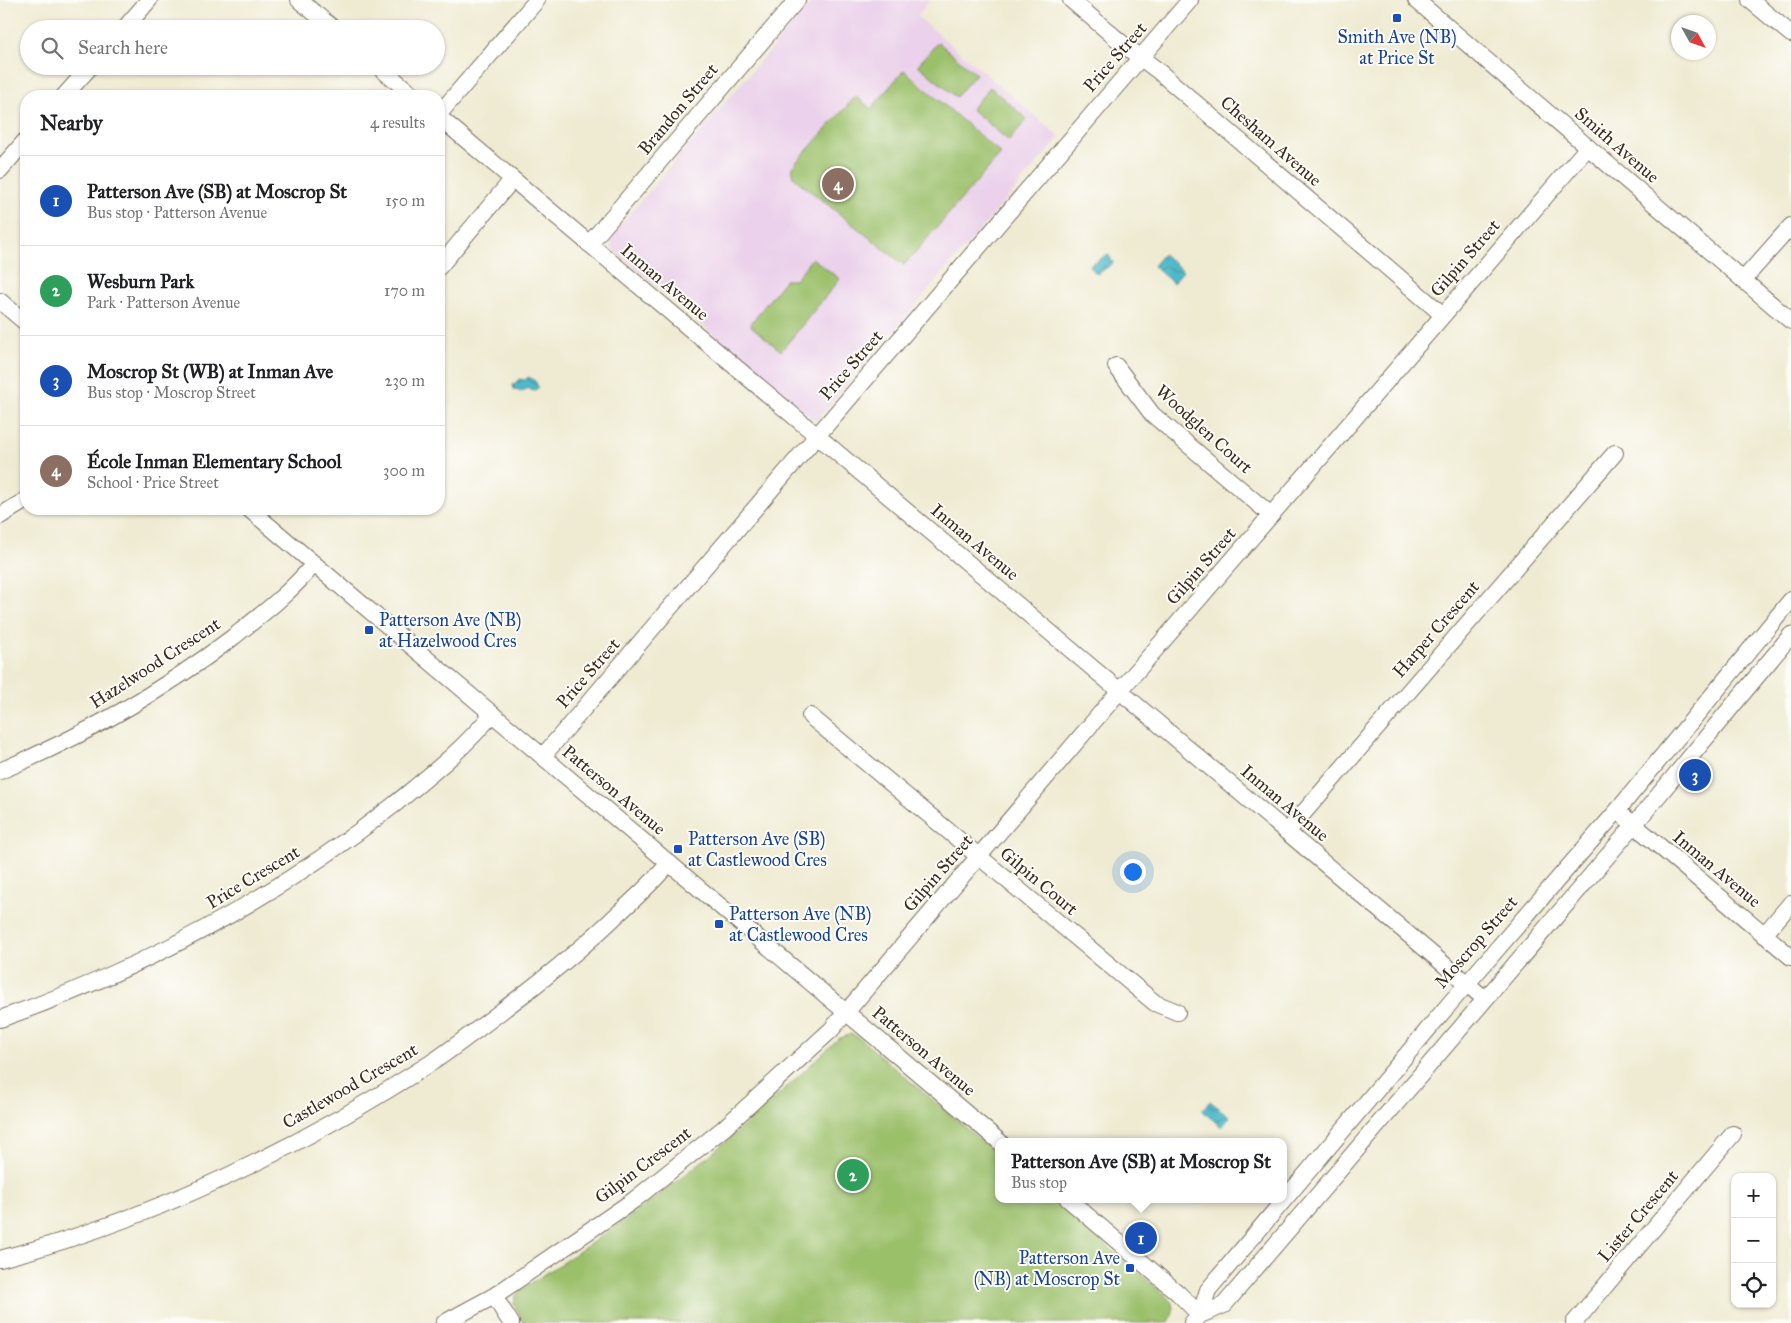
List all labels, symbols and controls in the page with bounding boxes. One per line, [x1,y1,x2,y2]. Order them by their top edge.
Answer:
marker: Smith Ave (NB) at Price St [1391,12,1403,24]
north arrow [1671,15,1716,60]
street label: Price Street [1079,17,1152,96]
search box [20,20,445,75]
place label: Smith Ave (NB) at Price St [1337,26,1457,69]
icon: search [38,34,66,62]
text: Search here [78,36,168,59]
street label: Brandon Street [633,58,723,159]
street label: Chesham Avenue [1216,91,1326,191]
street label: Smith Avenue [1570,102,1664,188]
text: Nearby [40,110,103,136]
text: 4 results [370,113,425,132]
pin: 4 [822,165,854,203]
text: Patterson Ave (SB) at Moscrop St [87,180,347,203]
text: 1 [53,191,59,210]
text: 150 m [385,191,425,210]
text: Bus stop · Patterson Avenue [87,203,267,222]
street label: Gilpin Street [1425,214,1505,301]
street label: Inman Avenue [617,239,713,325]
text: Wesburn Park [87,270,194,293]
text: 2 [52,281,60,300]
text: 170 m [384,281,425,300]
text: Park · Patterson Avenue [87,293,240,312]
street label: Price Street [815,325,888,404]
text: Moscrop St (WB) at Inman Ave [87,360,333,383]
text: 3 [53,371,59,390]
text: 230 m [385,371,425,390]
street label: Woodglen Court [1151,380,1257,479]
text: Bus stop · Moscrop Street [87,383,256,402]
text: École Inman Elementary School [87,450,342,473]
text: 4 [52,461,60,480]
text: 300 m [383,461,425,480]
text: School · Price Street [87,473,219,492]
street label: Inman Avenue [927,499,1023,585]
street label: Gilpin Street [1161,522,1241,609]
street label: Harper Crescent [1388,576,1484,682]
place label: Patterson Ave (NB) at Hazelwood Cres [379,609,522,652]
street label: Hazelwood Crescent [86,612,225,713]
marker: Patterson Ave (NB) at Hazelwood Cres [363,624,375,636]
street label: Price Street [552,633,625,712]
street label: Patterson Avenue [558,740,670,840]
pin: 3 [1679,756,1711,794]
street label: Inman Avenue [1237,760,1333,846]
street label: Inman Avenue [1669,826,1765,912]
place label: Patterson Ave (SB) at Castlewood Cres [688,828,827,871]
street label: Gilpin Street [898,829,978,916]
street label: Price Crescent [202,840,304,913]
street label: Gilpin Court [996,842,1083,920]
marker: Patterson Ave (SB) at Castlewood Cres [672,843,684,855]
your location [1120,859,1146,885]
street label: Moscrop Street [1430,891,1522,993]
place label: Patterson Ave (NB) at Castlewood Cres [729,903,872,946]
marker: Patterson Ave (NB) at Castlewood Cres [713,918,725,930]
street label: Patterson Avenue [868,1001,980,1101]
street label: Castlewood Crescent [279,1038,422,1134]
street label: Gilpin Crescent [591,1121,696,1208]
popup [995,1138,1287,1203]
text: Patterson Ave (SB) at Moscrop St [1011,1150,1271,1173]
pin: 2 [837,1156,869,1194]
street label: Lister Crescent [1593,1165,1683,1267]
text: Bus stop [1011,1173,1067,1192]
map controls [1731,1173,1776,1308]
button: + [1731,1173,1776,1218]
button: − [1731,1218,1776,1263]
pin: 1 [1125,1219,1157,1257]
place label: Patterson Ave (NB) at Moscrop St [974,1247,1121,1291]
marker: Patterson Ave (NB) at Moscrop St [1124,1262,1136,1274]
button: locate [1731,1263,1776,1308]

